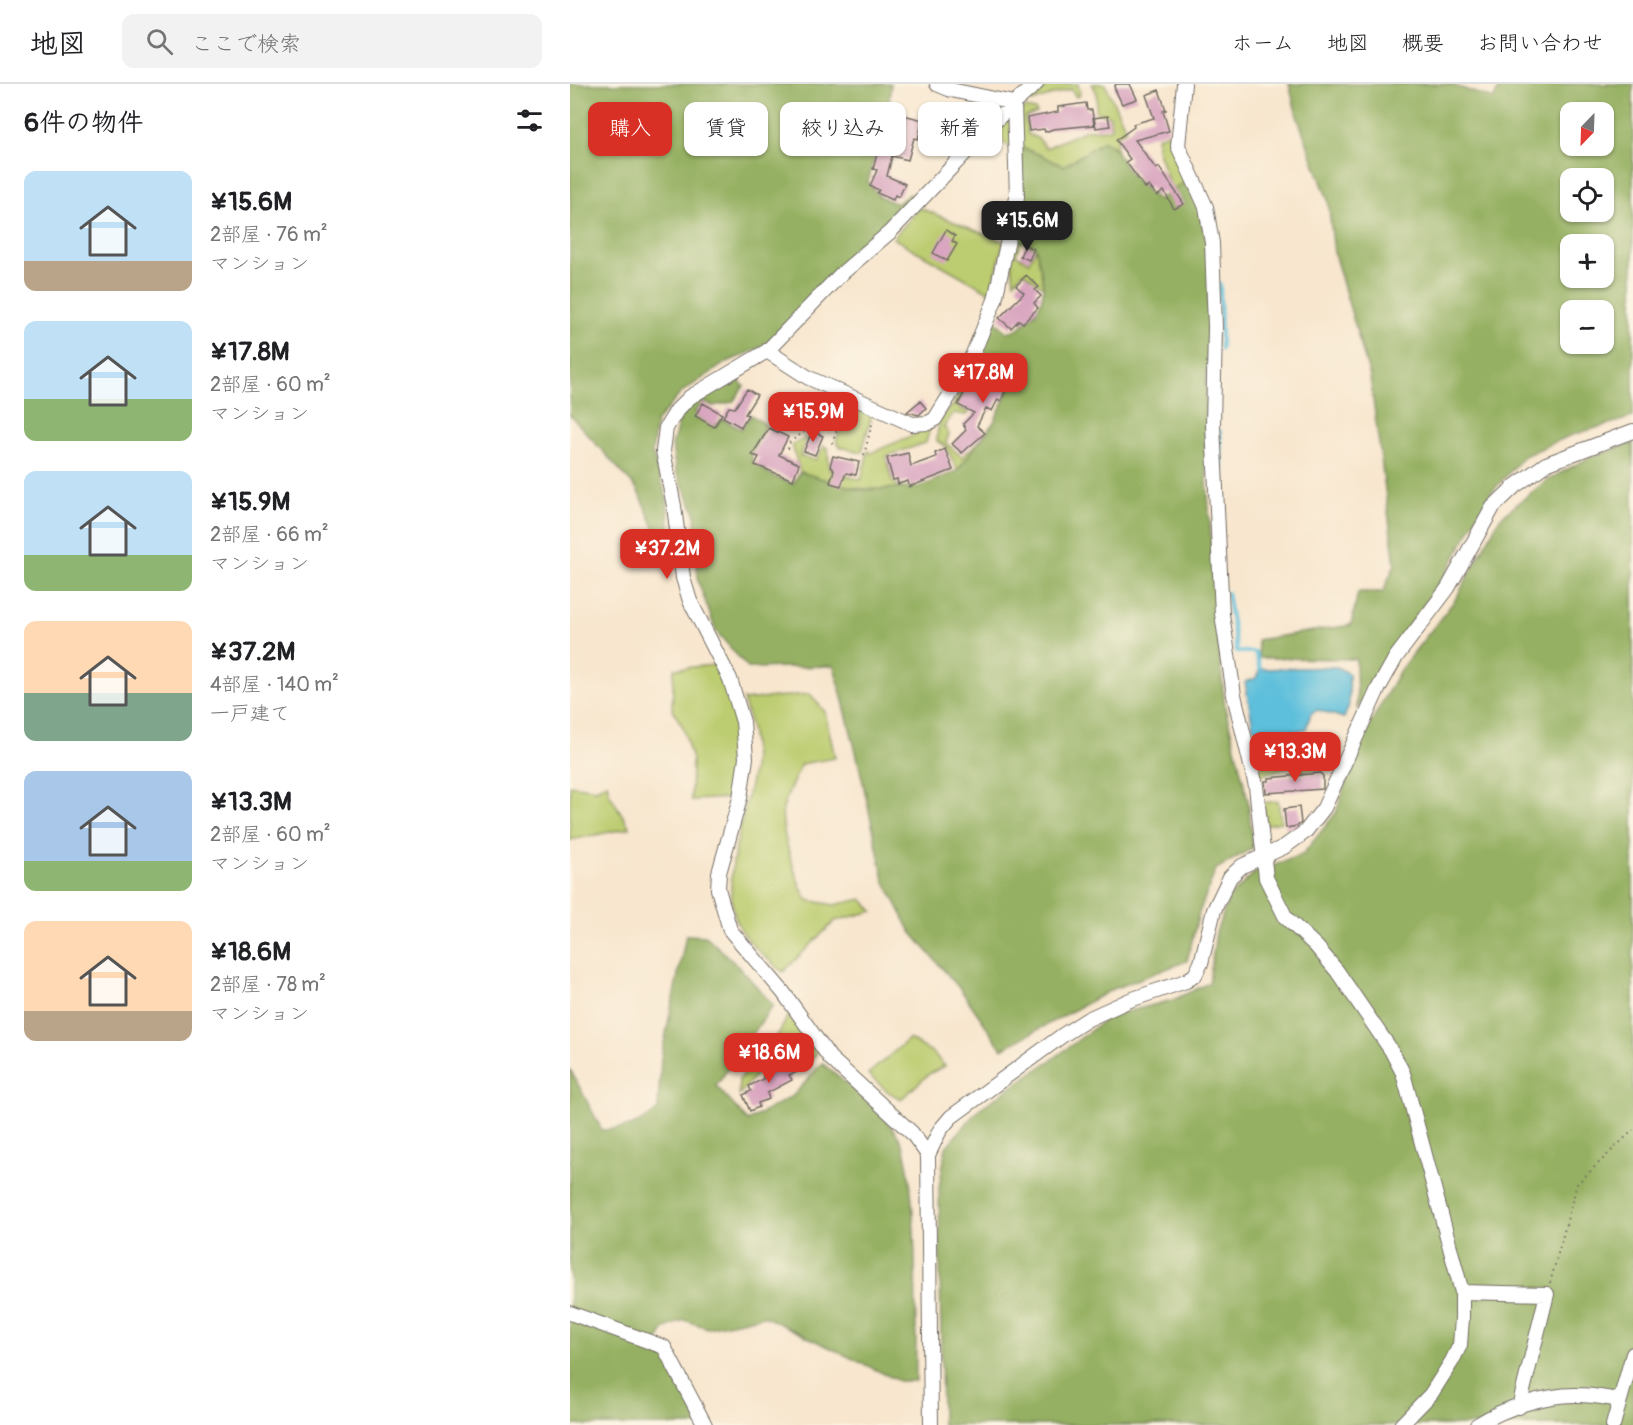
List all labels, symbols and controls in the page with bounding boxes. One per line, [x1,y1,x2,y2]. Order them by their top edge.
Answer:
search box [122,14,542,68]
icon: search [143,25,176,58]
text: 地図 [30,27,86,62]
text: ここで検索 [191,30,301,58]
text: ホーム [1232,30,1294,57]
text: 地図 [1327,30,1369,57]
text: 概要 [1402,30,1444,57]
text: お問い合わせ [1477,30,1603,57]
chip: 購入 [588,102,672,156]
chip: 賃貸 [684,102,768,156]
chip: 絞り込み [780,102,906,156]
chip: 新着 [918,102,1002,156]
north arrow [1560,102,1614,156]
map controls [1560,102,1614,354]
icon: filters [513,104,546,137]
text: 6件の物件 [24,107,143,139]
button: locate [1560,168,1614,222]
text: ¥15.6M [210,186,292,218]
icon: home [72,195,144,267]
pin: ¥15.6M [978,201,1076,252]
text: ¥15.6M [996,208,1058,233]
text: 2部屋 · 76 m² [210,222,327,247]
button: + [1560,234,1614,288]
text: マンション [210,251,309,276]
button: − [1560,300,1614,354]
text: ¥17.8M [210,336,289,368]
icon: home [72,345,144,417]
pin: ¥17.8M [934,353,1032,404]
text: ¥17.8M [952,360,1014,385]
text: 2部屋 · 60 m² [210,372,331,397]
pin: ¥15.9M [764,392,862,443]
text: ¥15.9M [782,399,844,424]
text: マンション [210,401,309,426]
text: ¥15.9M [210,486,290,518]
icon: home [72,495,144,567]
text: 2部屋 · 66 m² [210,522,329,547]
pin: ¥37.2M [618,529,716,580]
text: ¥37.2M [634,536,700,561]
text: マンション [210,551,309,576]
text: ¥37.2M [210,636,295,668]
icon: home [72,645,144,717]
text: 4部屋 · 140 m² [210,672,339,697]
text: 一戸建て [210,701,290,726]
pin: ¥13.3M [1246,732,1344,783]
text: ¥13.3M [1264,739,1326,764]
text: ¥13.3M [210,786,292,818]
icon: home [72,795,144,867]
text: 2部屋 · 60 m² [210,822,331,847]
text: マンション [210,851,309,876]
text: ¥18.6M [210,936,291,968]
icon: home [72,945,144,1017]
text: 2部屋 · 78 m² [210,972,326,997]
text: マンション [210,1001,309,1026]
pin: ¥18.6M [720,1033,818,1084]
text: ¥18.6M [738,1040,800,1065]

